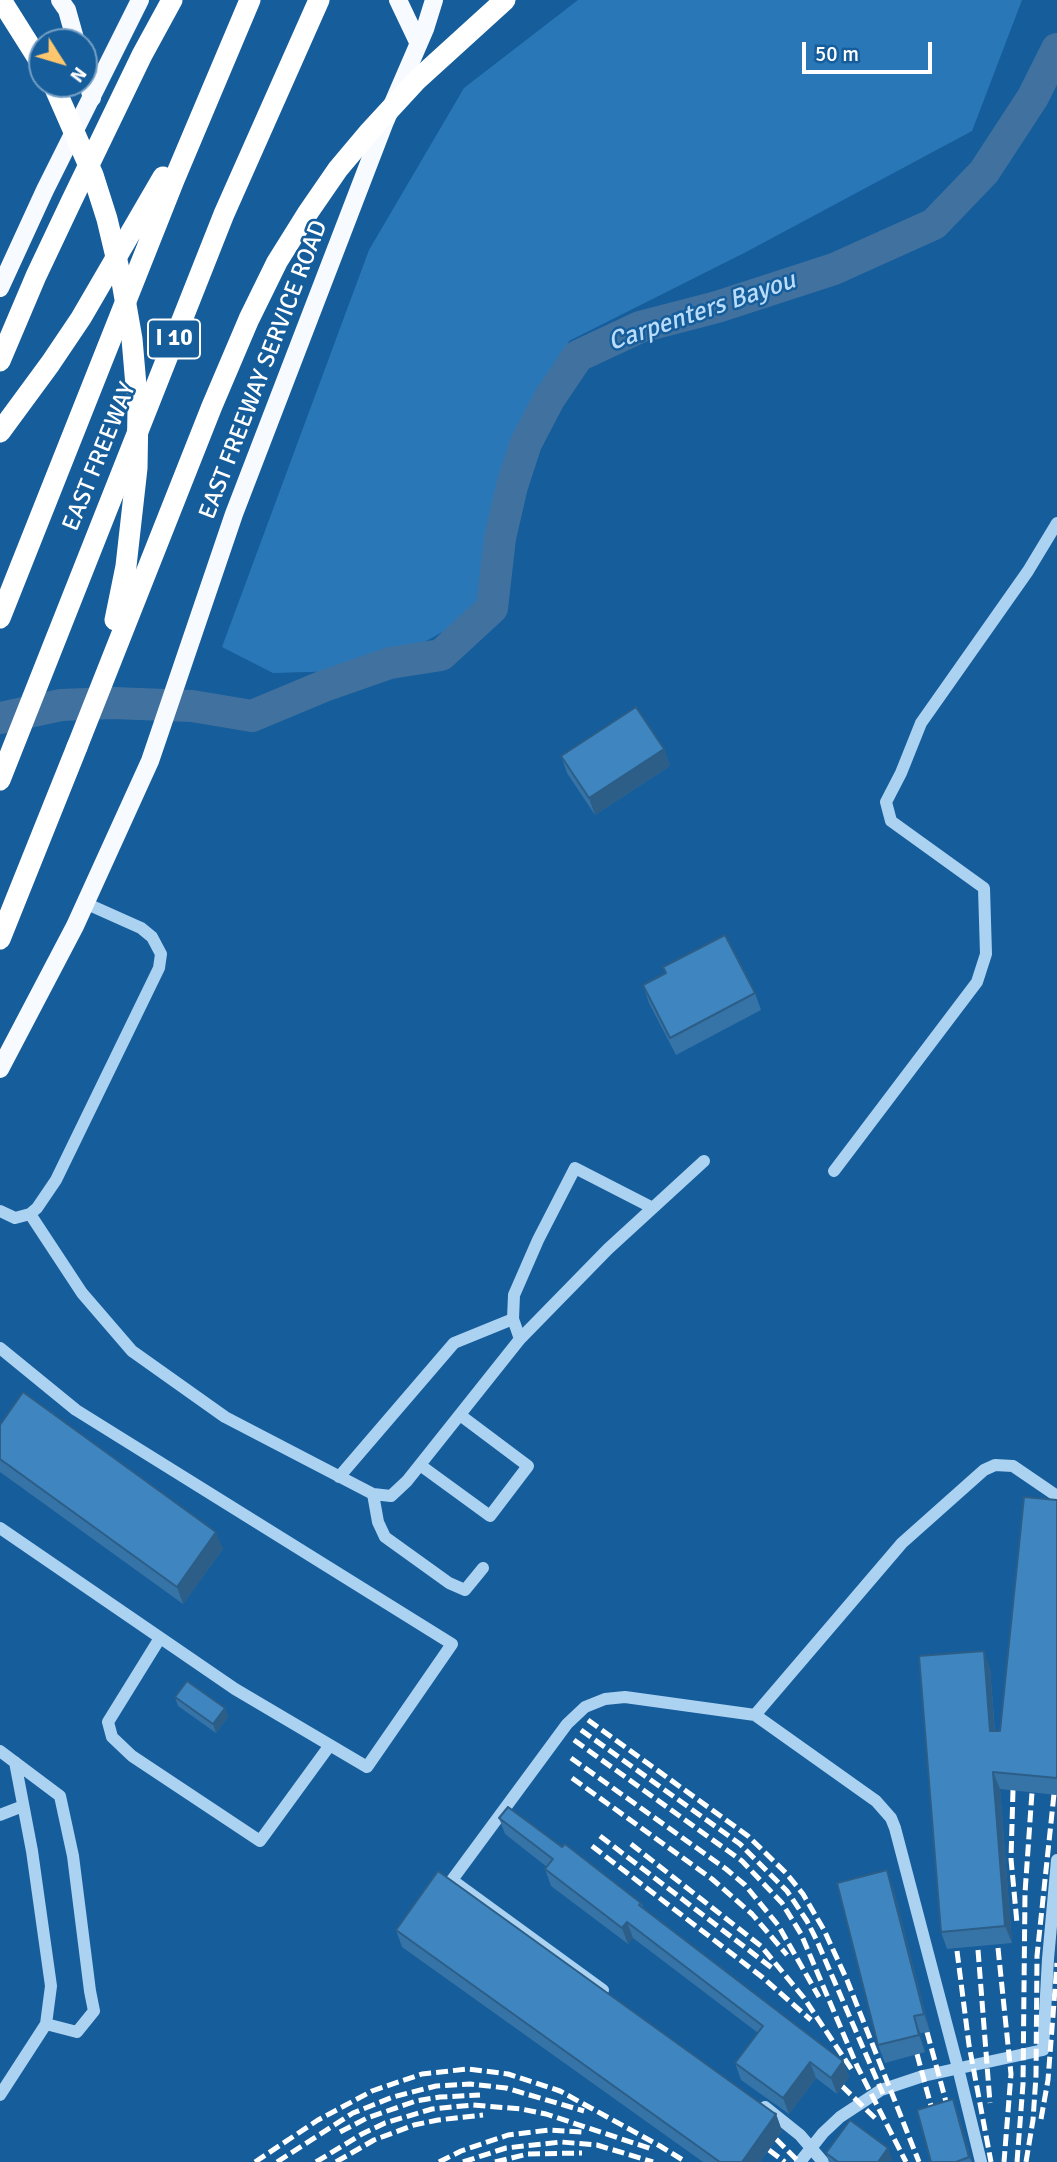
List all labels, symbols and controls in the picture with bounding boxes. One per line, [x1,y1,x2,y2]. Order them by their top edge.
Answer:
north arrow [28,28,98,98]
scale bar [805,28,934,72]
text: 50 m [815,41,859,67]
text: N [65,62,92,87]
street label: EAST FREEWAY SERVICE ROAD [194,217,334,523]
water label: Carpenters Bayou [604,265,800,359]
road number: I 10 [148,320,200,358]
street label: EAST FREEWAY [57,379,143,535]

